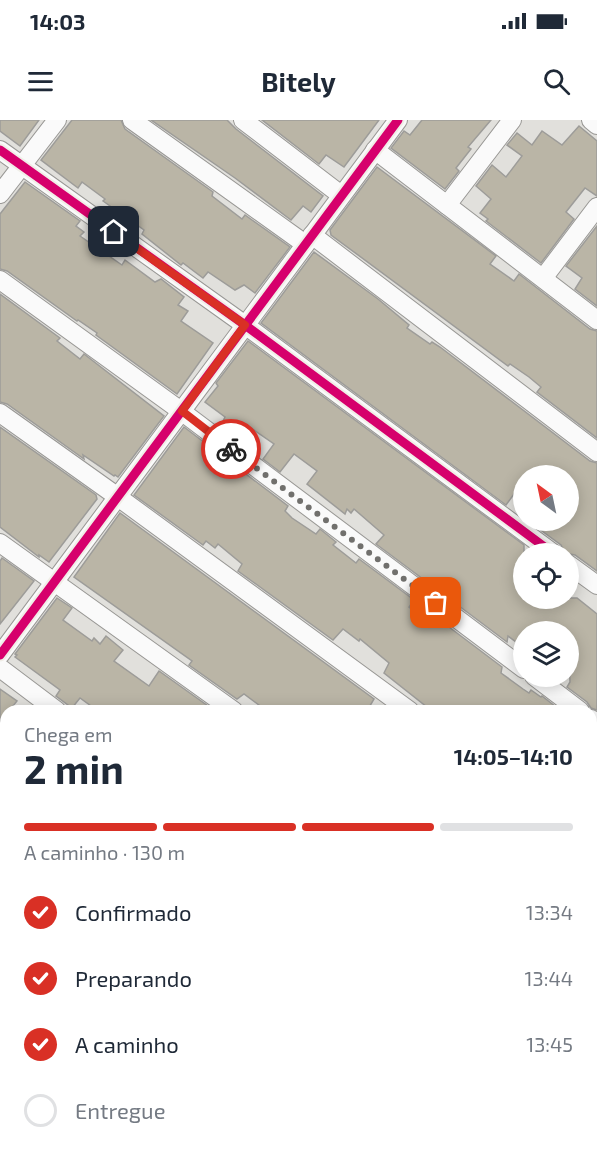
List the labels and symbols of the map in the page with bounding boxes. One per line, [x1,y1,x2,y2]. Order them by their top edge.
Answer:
pin [88,206,139,257]
courier [201,419,261,479]
north arrow [513,465,579,531]
pin [410,577,461,628]

